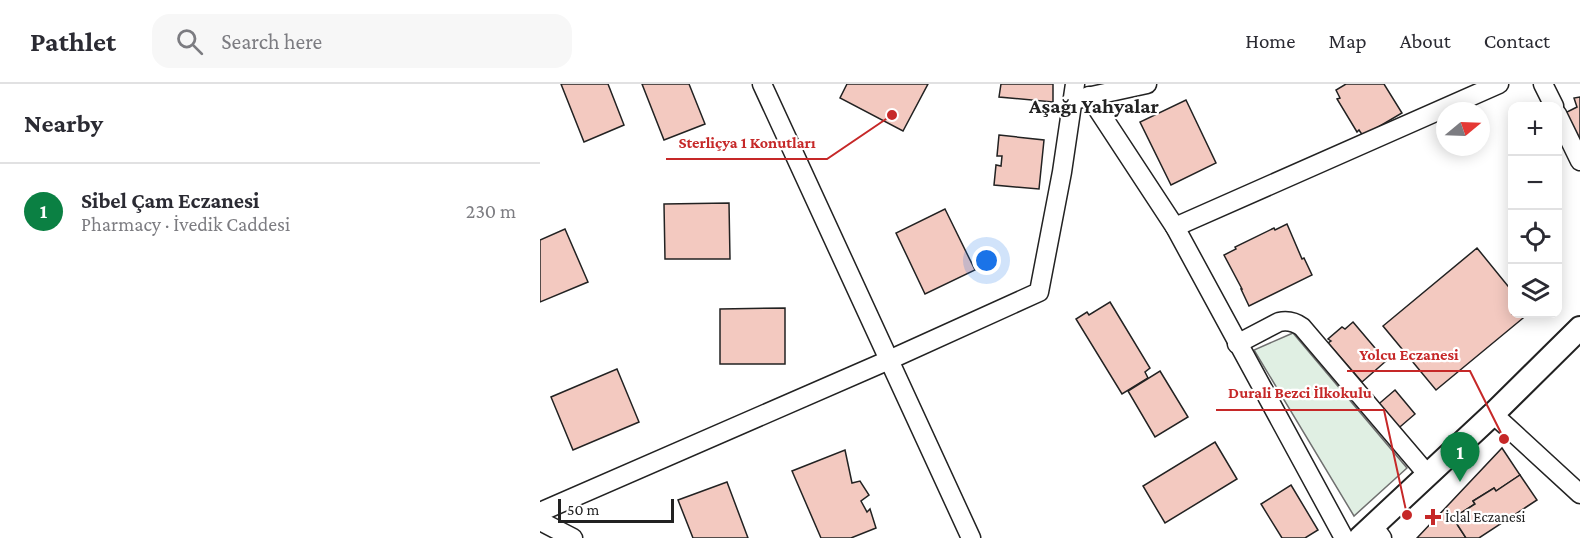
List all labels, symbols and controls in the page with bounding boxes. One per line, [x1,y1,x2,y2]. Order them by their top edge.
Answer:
search box [152,14,572,68]
icon: search [173,25,206,58]
text: Pathlet [30,26,116,57]
text: Search here [221,29,322,54]
text: Home [1245,29,1295,53]
text: Map [1328,29,1367,53]
text: About [1400,29,1451,53]
text: Contact [1484,29,1550,53]
district label: Aşağı Yahyalar [1028,94,1159,118]
north arrow [1436,102,1490,156]
map controls [1508,102,1562,318]
button: + [1508,102,1562,156]
text: Nearby [24,109,103,138]
callout: Sterliçya 1 Konutları [666,125,827,159]
text: Sterliçya 1 Konutları [678,134,816,151]
button: − [1508,156,1562,210]
text: Sibel Çam Eczanesi [81,188,259,213]
text: 1 [40,200,47,222]
text: 230 m [466,200,516,222]
button: locate [1508,210,1562,264]
text: Pharmacy · İvedik Caddesi [81,213,290,235]
your location [972,246,1001,275]
button: layers [1508,264,1562,318]
callout: Yolcu Eczanesi [1347,337,1470,371]
text: Yolcu Eczanesi [1359,346,1459,363]
callout: Durali Bezci İlkokulu [1216,376,1384,410]
text: Durali Bezci İlkokulu [1228,384,1372,401]
pin: 1 [1440,432,1480,482]
scale bar [558,496,674,524]
text: 50 m [567,501,599,518]
place label: İclal Eczanesi [1445,509,1526,525]
marker: İclal Eczanesi [1426,510,1440,524]

